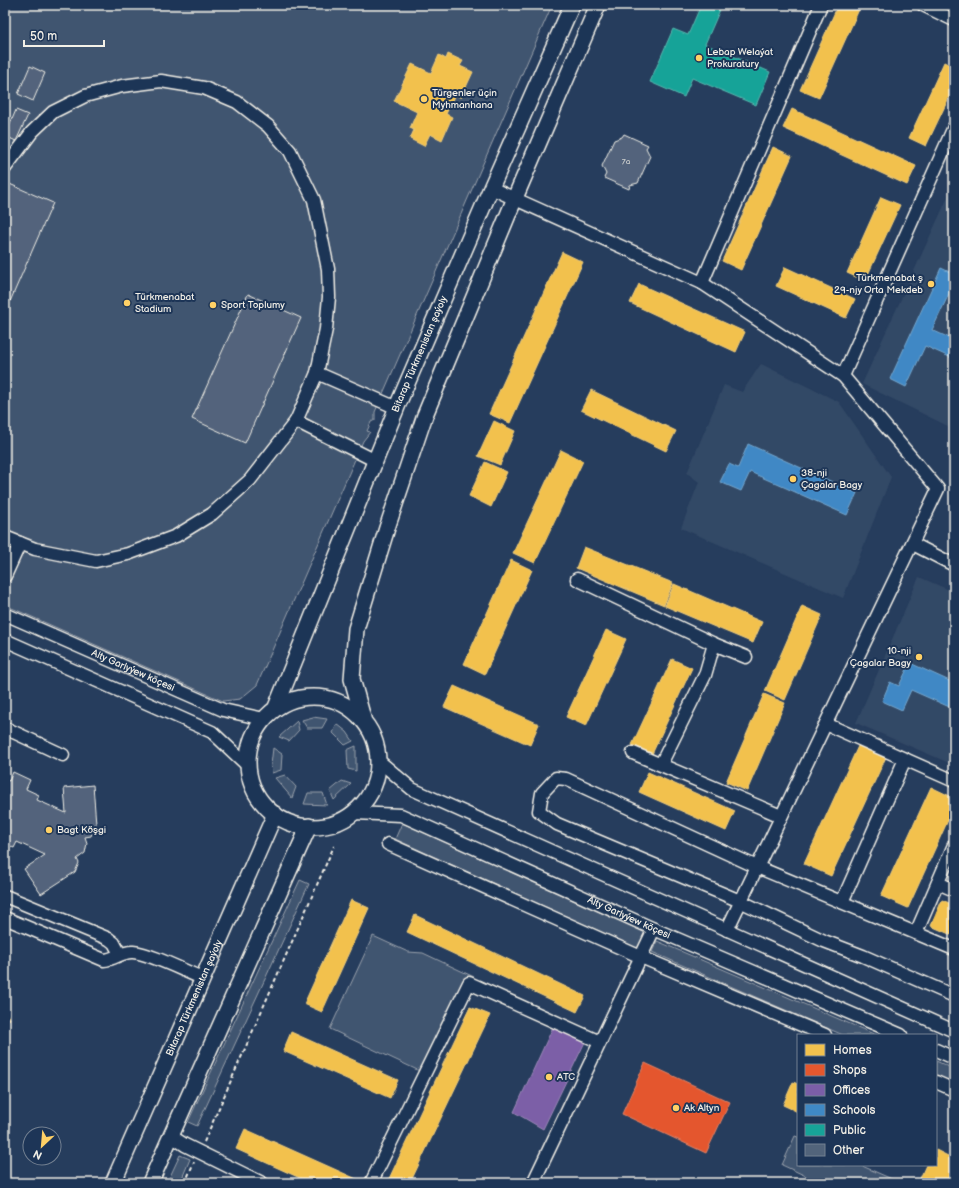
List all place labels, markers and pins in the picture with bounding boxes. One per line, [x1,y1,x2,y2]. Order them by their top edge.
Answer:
place label: Lebap Welaýat Prokuratury [707,46,773,70]
marker: Lebap Welaýat Prokuratury [694,53,704,63]
place label: Türgenler üçin Myhmanhana [432,87,497,111]
marker: Türgenler üçin Myhmanhana [419,94,429,104]
place label: Türkmenabat ş 29-njy Orta Mekdeb [834,272,923,296]
marker: Türkmenabat ş 29-njy Orta Mekdeb [926,279,936,289]
place label: Türkmenabat Stadium [135,291,194,315]
marker: Türkmenabat Stadium [122,298,132,308]
place label: Sport Toplumy [221,299,285,311]
marker: Sport Toplumy [208,300,218,310]
place label: 38-nji Çagalar Bagy [801,467,863,491]
marker: 38-nji Çagalar Bagy [788,474,798,484]
place label: 10-nji Çagalar Bagy [850,645,911,669]
marker: 10-nji Çagalar Bagy [914,652,924,662]
place label: Bagt Köşgi [57,824,106,836]
marker: Bagt Köşgi [44,825,54,835]
place label: АТС [556,1071,575,1083]
marker: АТС [544,1072,554,1082]
place label: Ak Altyn [684,1102,720,1114]
marker: Ak Altyn [671,1103,681,1113]

